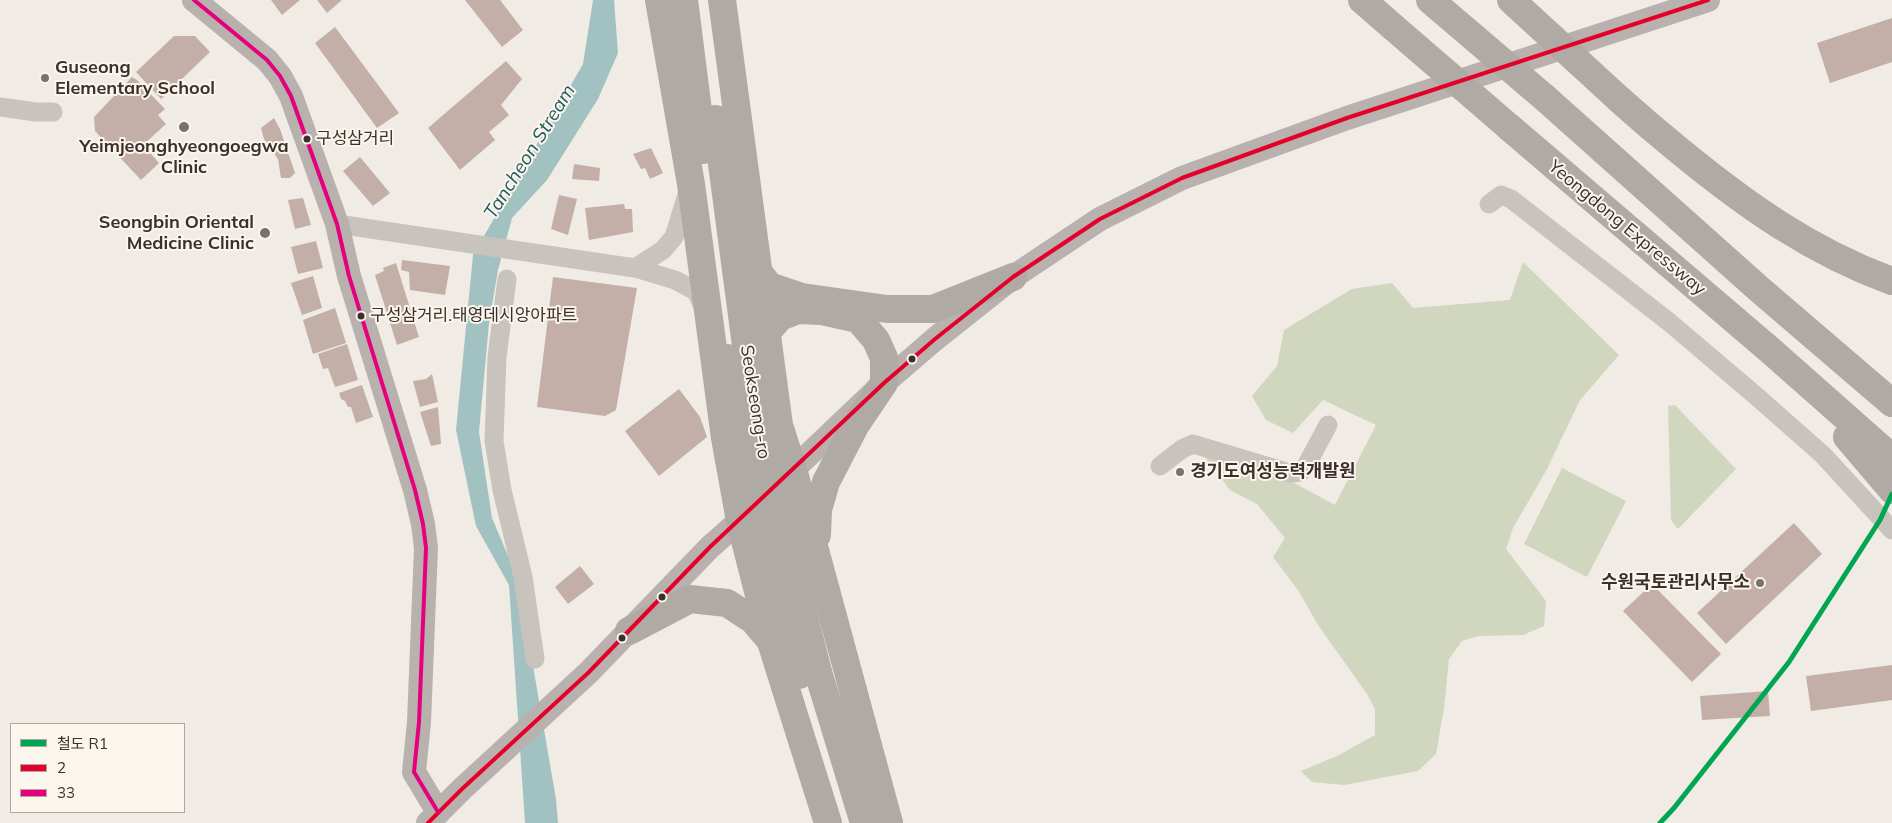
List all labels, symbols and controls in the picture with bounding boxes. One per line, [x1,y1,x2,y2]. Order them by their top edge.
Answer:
place label: Guseong Elementary School [55,57,215,100]
marker: Guseong Elementary School [39,72,51,84]
water label: Tancheon Stream [480,81,580,223]
marker: Yeimjeonghyeongoegwa Clinic [177,120,191,134]
place label: 구성삼거리 [316,129,394,149]
marker: 구성삼거리 [302,134,312,144]
place label: Yeimjeonghyeongoegwa Clinic [79,136,289,178]
street label: Yeongdong Expressway [1544,156,1710,300]
place label: Seongbin Oriental Medicine Clinic [99,212,254,254]
marker: Seongbin Oriental Medicine Clinic [258,226,272,240]
place label: 구성삼거리.태영데시앙아파트 [370,306,577,326]
marker: 구성삼거리.태영데시앙아파트 [356,311,366,321]
street label: Seokseong-ro [735,343,775,461]
unlabelled marker [907,354,917,364]
place label: 경기도여성능력개발원 [1190,461,1356,483]
marker: 경기도여성능력개발원 [1174,466,1186,478]
place label: 수원국토관리사무소 [1601,572,1750,594]
marker: 수원국토관리사무소 [1754,577,1766,589]
unlabelled marker [657,592,667,602]
unlabelled marker [617,633,627,643]
legend [10,723,185,813]
text: 철도 R1 [57,734,108,753]
text: 2 [57,758,66,777]
text: 33 [57,783,75,802]

